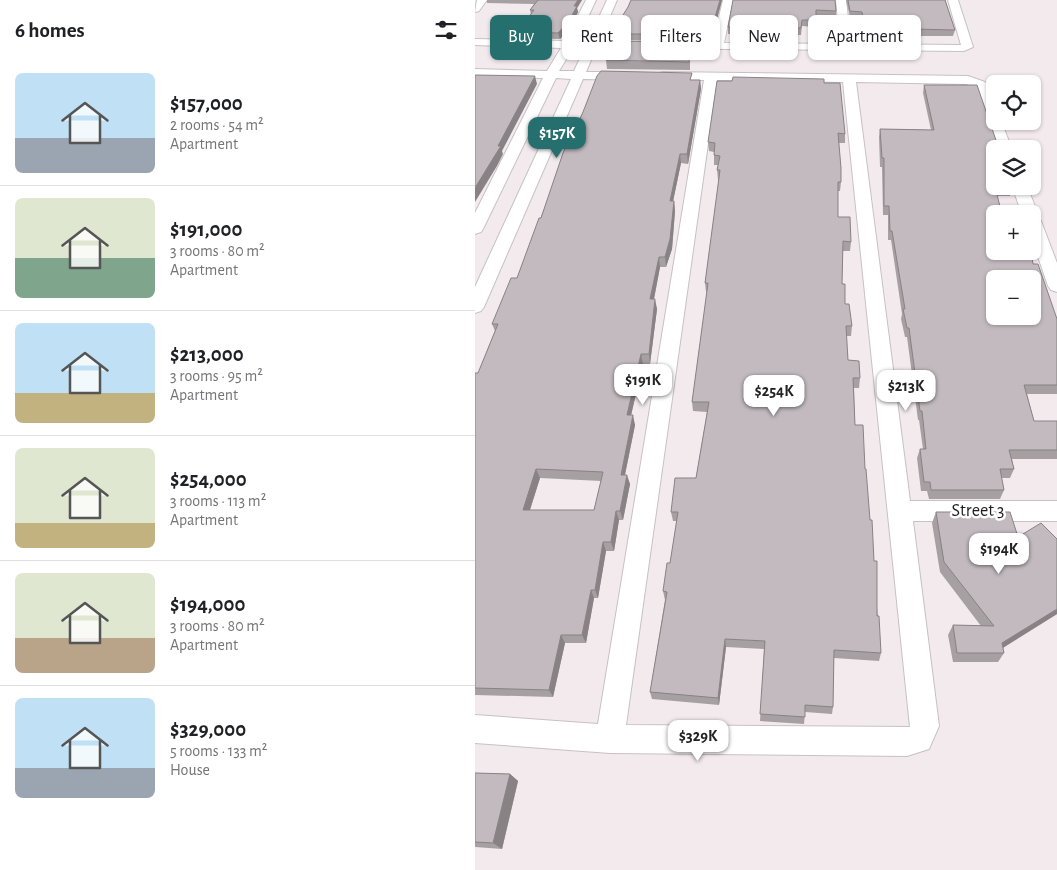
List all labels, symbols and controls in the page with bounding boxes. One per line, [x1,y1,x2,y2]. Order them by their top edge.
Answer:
chip: Buy [490,15,552,60]
chip: Rent [562,15,631,60]
chip: Filters [641,15,720,60]
chip: New [730,15,798,60]
chip: Apartment [808,15,921,60]
icon: filters [432,16,460,44]
text: 6 homes [15,20,85,41]
map controls [986,75,1041,325]
button: locate [986,75,1041,130]
icon: home [55,93,115,153]
text: $157,000 [170,93,243,114]
pin: $157K [522,116,592,159]
text: 2 rooms · 54 m² [170,117,264,133]
text: $157K [539,125,575,141]
text: Apartment [170,136,238,152]
button: layers [986,140,1041,195]
button: + [986,205,1041,260]
icon: home [55,218,115,278]
text: $191,000 [170,219,242,240]
text: 3 rooms · 80 m² [170,243,265,259]
text: Apartment [170,262,238,278]
button: − [986,270,1041,325]
icon: home [55,343,115,403]
text: $213,000 [170,344,244,365]
pin: $191K [608,364,678,406]
text: 3 rooms · 95 m² [170,368,263,384]
pin: $213K [871,370,941,412]
text: $191K [625,372,661,388]
pin: $254K [739,374,809,417]
text: $213K [888,378,924,394]
text: $254K [754,383,794,399]
text: Apartment [170,387,238,403]
icon: home [55,468,115,528]
text: $254,000 [170,469,247,490]
text: 3 rooms · 113 m² [170,493,266,509]
street label: Street 3 [952,502,1004,520]
text: Apartment [170,512,238,528]
pin: $194K [964,532,1034,575]
text: $194K [980,541,1018,557]
icon: home [55,593,115,653]
text: $194,000 [170,594,245,615]
text: 3 rooms · 80 m² [170,618,265,634]
text: Apartment [170,637,238,653]
icon: home [55,718,115,778]
text: $329,000 [170,719,246,740]
pin: $329K [663,720,733,762]
text: $329K [679,728,717,744]
text: 5 rooms · 133 m² [170,743,267,759]
text: House [170,762,210,778]

